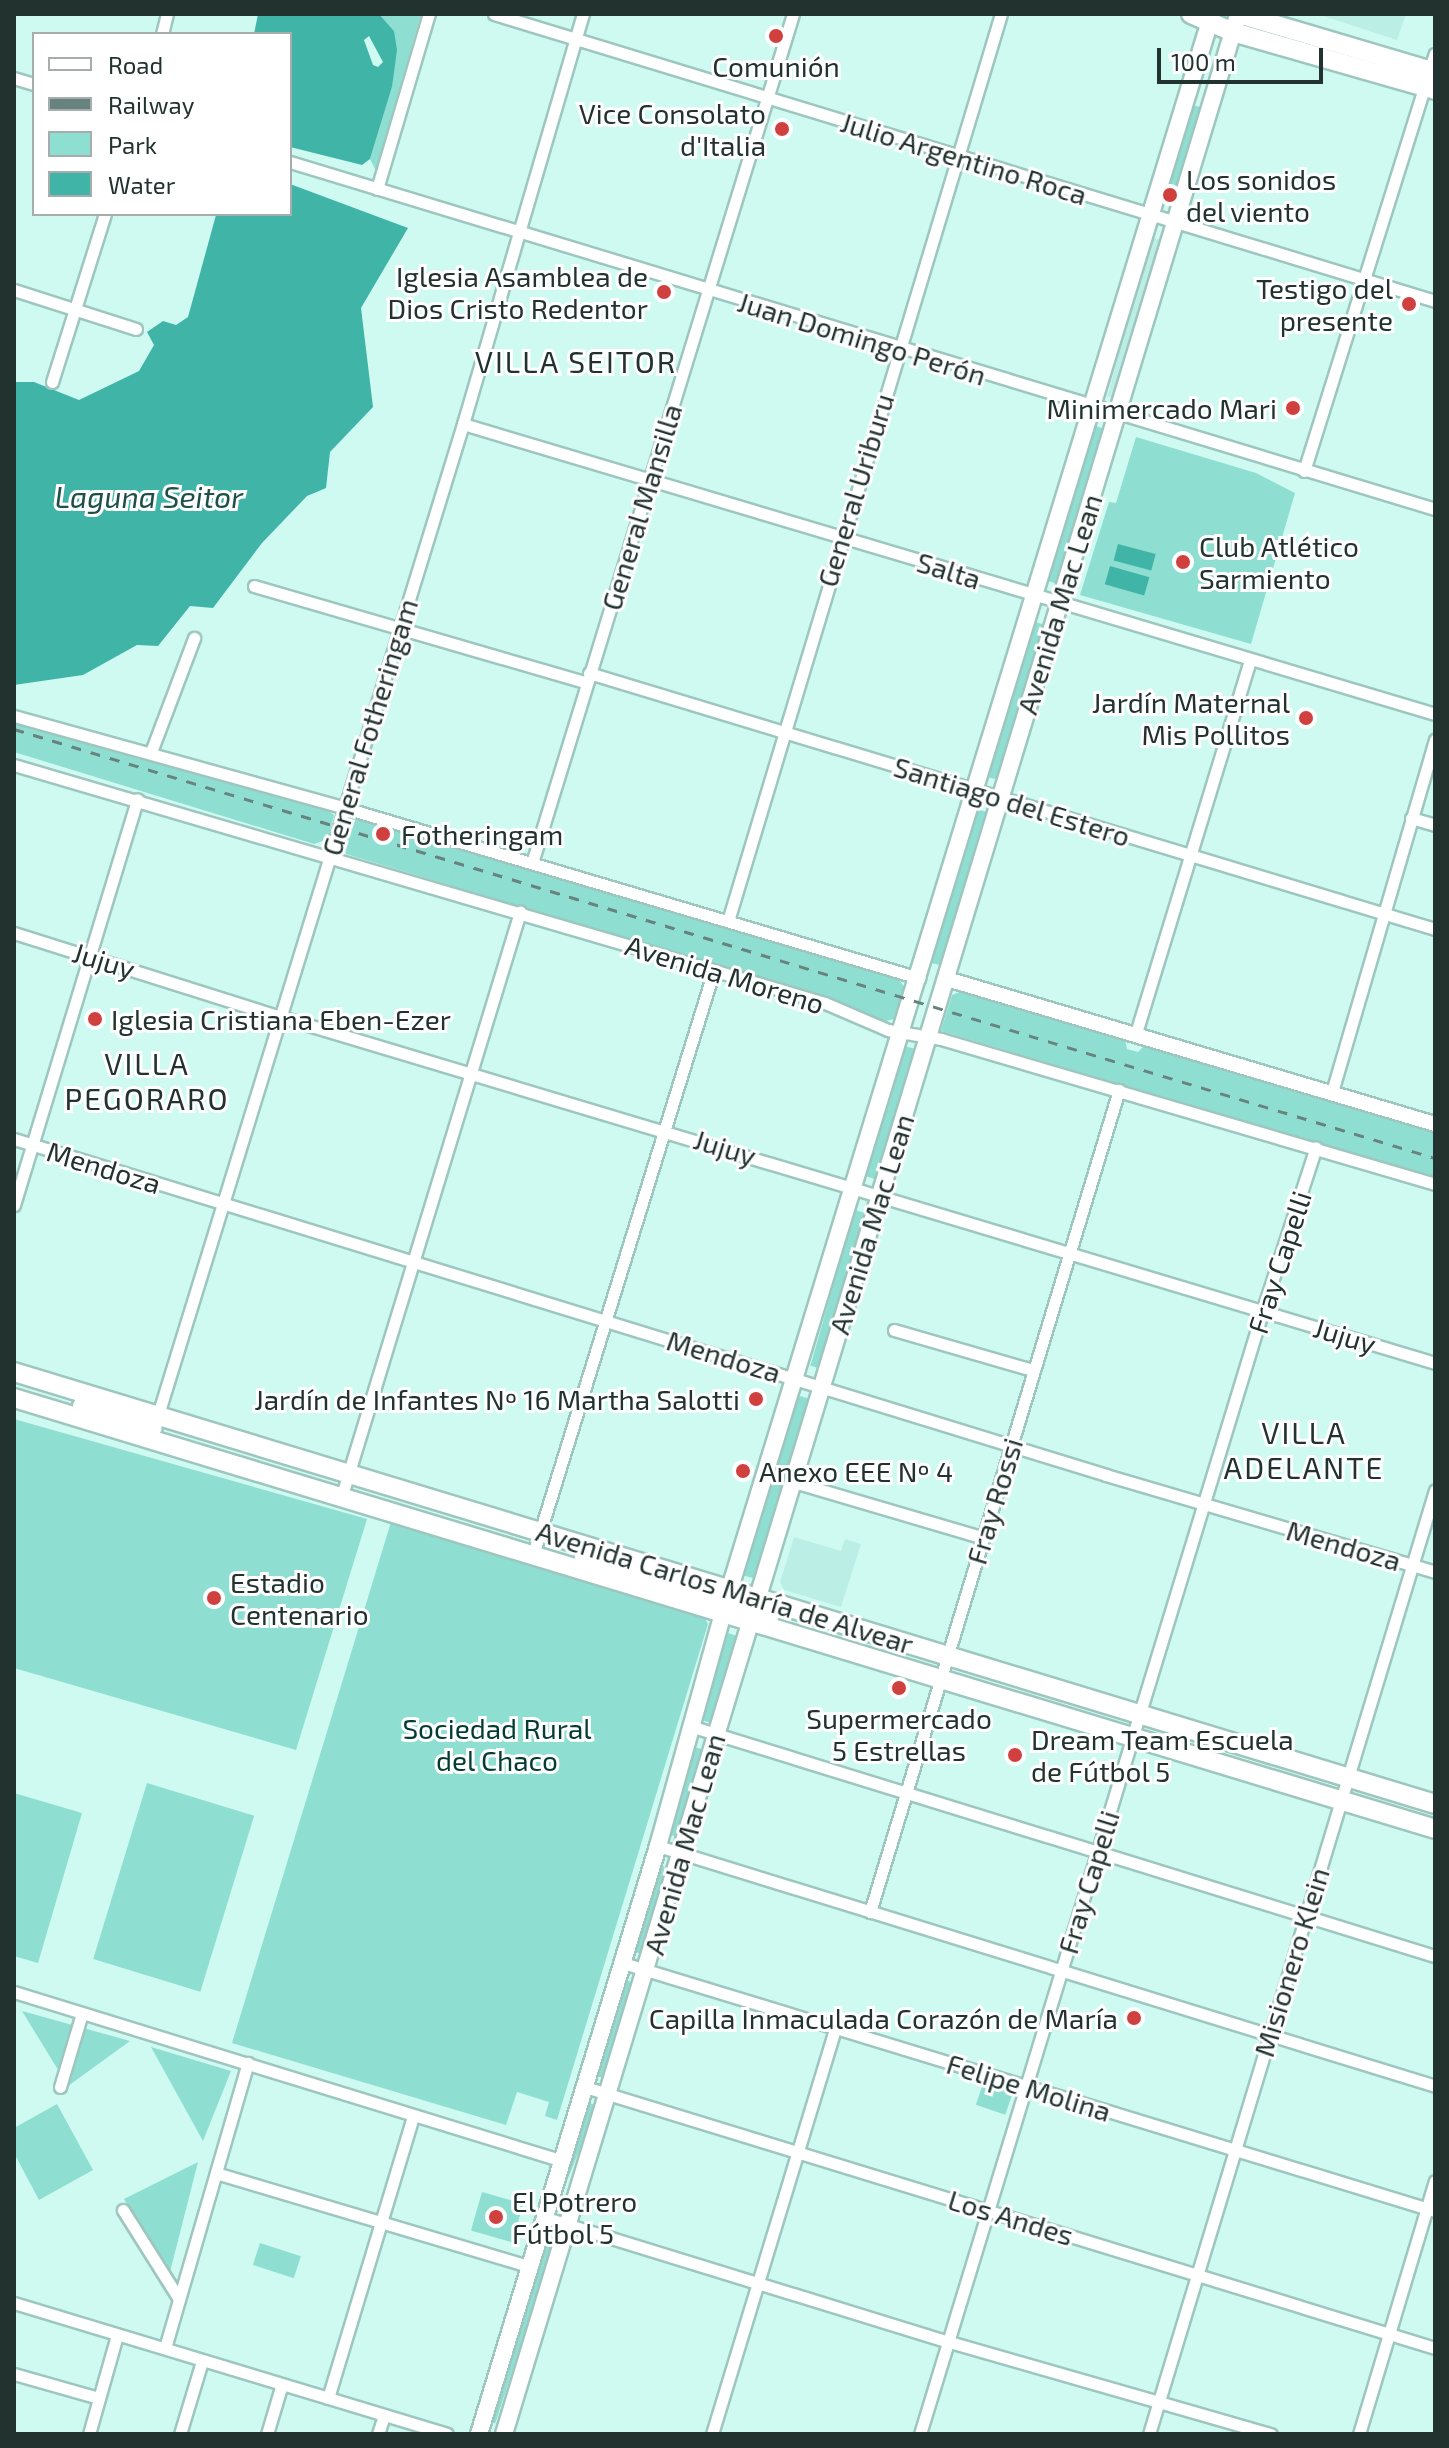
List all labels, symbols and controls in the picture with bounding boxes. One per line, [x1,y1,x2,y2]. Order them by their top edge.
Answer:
marker: Comunión [767,27,785,45]
legend [32,32,292,216]
scale bar [1161,32,1327,82]
text: 100 m [1171,47,1236,76]
place label: Comunión [712,49,840,83]
text: Road [108,50,163,79]
text: Railway [108,90,194,119]
place label: Vice Consolato d'Italia [579,96,766,162]
street label: Julio Argentino Roca [836,104,1092,212]
marker: Vice Consolato d'Italia [773,120,791,138]
text: Park [108,130,157,159]
place label: Los sonidos del viento [1186,162,1336,228]
text: Water [108,170,175,199]
marker: Los sonidos del viento [1161,186,1179,204]
place label: Iglesia Asamblea de Dios Cristo Redentor [388,259,648,325]
place label: Testigo del presente [1256,271,1393,337]
marker: Iglesia Asamblea de Dios Cristo Redentor [655,283,673,301]
street label: Juan Domingo Perón [734,284,990,392]
marker: Testigo del presente [1400,295,1418,313]
district label: VILLA SEITOR [474,343,678,379]
street label: General Uriburu [810,389,900,591]
place label: Minimercado Mari [1047,391,1277,425]
marker: Minimercado Mari [1284,399,1302,417]
street label: General Mansilla [594,400,688,614]
water label: Laguna Seitor [55,478,243,514]
street label: Avenida Mac Lean [1010,490,1108,718]
place label: Club Atlético Sarmiento [1199,529,1360,595]
street label: Salta [913,544,985,596]
marker: Club Atlético Sarmiento [1174,553,1192,571]
street label: General Fotheringam [314,594,424,860]
place label: Jardín Maternal Mis Pollitos [1092,685,1290,751]
marker: Jardín Maternal Mis Pollitos [1297,709,1315,727]
street label: Santiago del Estero [889,749,1135,853]
place label: Fotheringam [401,817,563,851]
marker: Fotheringam [372,823,394,845]
street label: Avenida Moreno [622,928,828,1020]
street label: Jujuy [69,935,139,985]
place label: Iglesia Cristiana Eben-Ezer [111,1002,451,1036]
marker: Iglesia Cristiana Eben-Ezer [86,1010,104,1028]
district label: VILLA PEGORARO [65,1045,229,1116]
street label: Avenida Mac Lean [822,1110,920,1338]
street label: Jujuy [690,1122,760,1172]
street label: Mendoza [43,1134,165,1200]
street label: Fray Capelli [1240,1186,1318,1338]
street label: Jujuy [1310,1310,1380,1360]
street label: Mendoza [663,1323,785,1389]
place label: Jardín de Infantes Nº 16 Martha Salotti [254,1382,740,1416]
marker: Jardín de Infantes Nº 16 Martha Salotti [747,1390,765,1408]
district label: VILLA ADELANTE [1224,1414,1384,1484]
street label: Fray Rossi [959,1434,1029,1568]
place label: Anexo EEE Nº 4 [759,1454,953,1488]
marker: Anexo EEE Nº 4 [734,1462,752,1480]
street label: Avenida Carlos María de Alvear [532,1513,918,1661]
street label: Mendoza [1283,1513,1405,1577]
place label: Estadio Centenario [230,1565,369,1631]
marker: Estadio Centenario [205,1589,223,1607]
marker: Supermercado 5 Estrellas [890,1679,908,1697]
place label: Supermercado 5 Estrellas [806,1701,992,1767]
park label: Sociedad Rural del Chaco [402,1711,592,1777]
place label: Dream Team Escuela de Fútbol 5 [1031,1722,1294,1788]
street label: Avenida Mac Lean [636,1730,732,1958]
marker: Dream Team Escuela de Fútbol 5 [1006,1746,1024,1764]
street label: Fray Capelli [1050,1806,1126,1958]
street label: Misionero Klein [1246,1863,1336,2061]
place label: Capilla Inmaculada Corazón de María [649,2001,1118,2035]
marker: Capilla Inmaculada Corazón de María [1125,2009,1143,2027]
street label: Felipe Molina [943,2046,1115,2128]
street label: Los Andes [944,2182,1078,2252]
place label: El Potrero Fútbol 5 [512,2184,638,2250]
marker: El Potrero Fútbol 5 [487,2208,505,2226]

